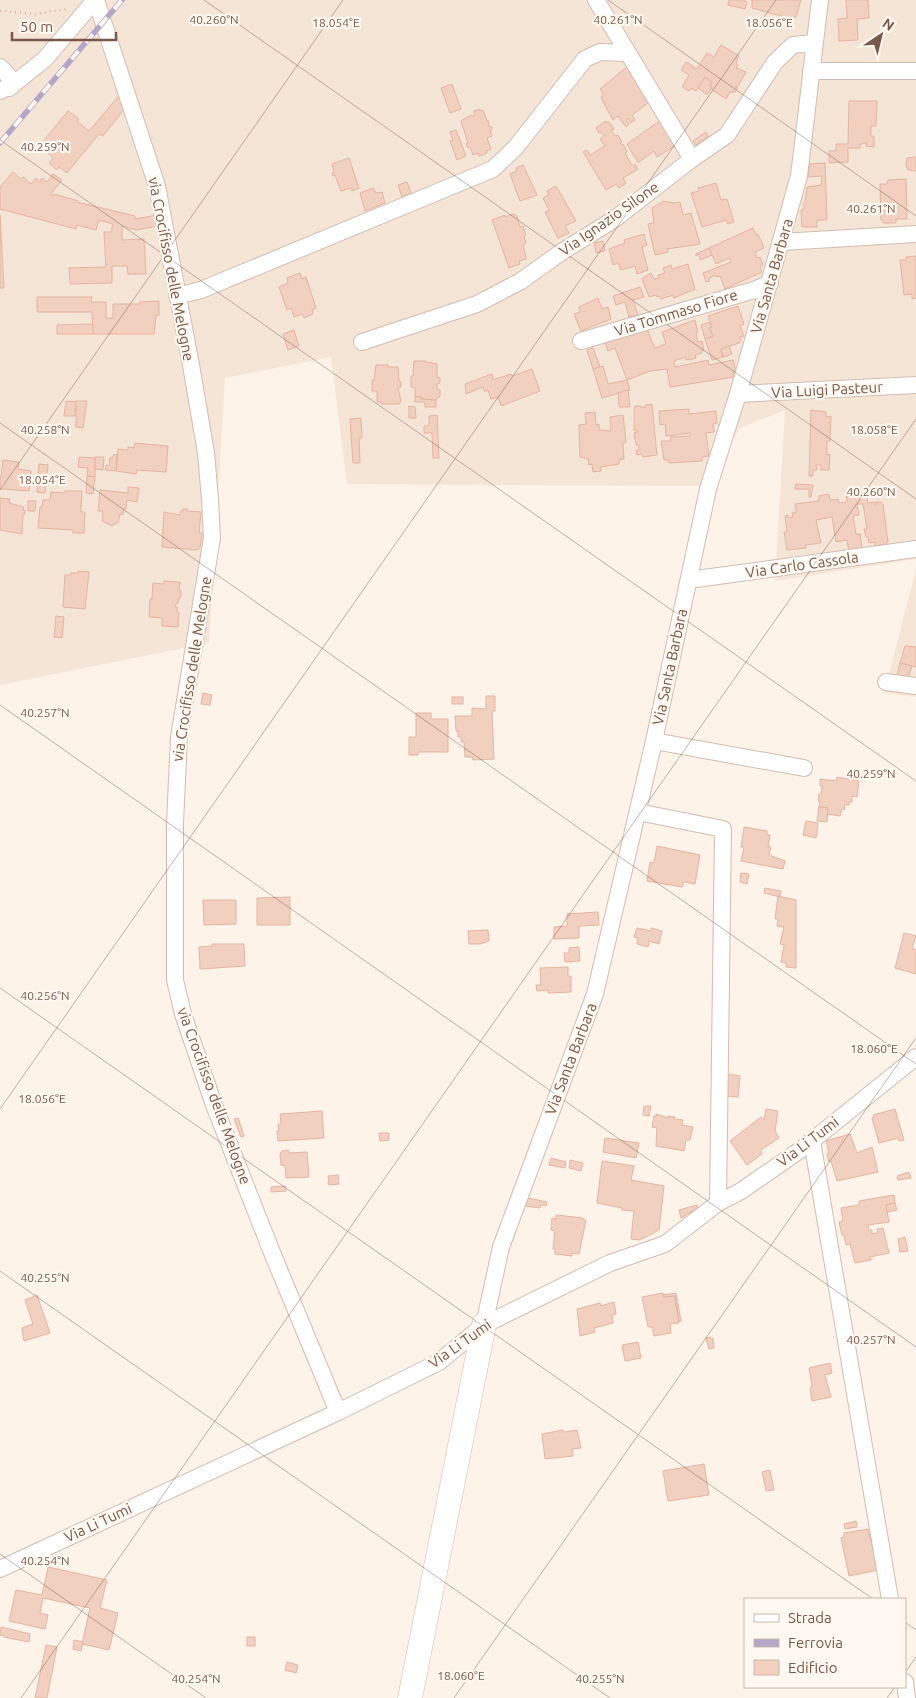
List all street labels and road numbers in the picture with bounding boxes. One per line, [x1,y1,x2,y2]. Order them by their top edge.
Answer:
street label: via Crocifisso delle Melogne [145,175,198,362]
street label: Via Ignazio Silone [556,178,662,259]
street label: Via Santa Barbara [747,216,796,335]
street label: Via Tommaso Fiore [612,286,739,339]
street label: Via Luigi Pasteur [771,378,884,401]
street label: Via Carlo Cassola [744,548,860,581]
street label: via Crocifisso delle Melogne [168,575,215,763]
street label: Via Santa Barbara [649,607,690,727]
street label: Via Santa Barbara [541,1000,600,1117]
street label: via Crocifisso delle Melogne [174,1005,254,1187]
street label: Via Li Tumi [774,1113,842,1170]
street label: Via Li Tumi [425,1316,494,1371]
street label: Via Li Tumi [61,1500,134,1546]

